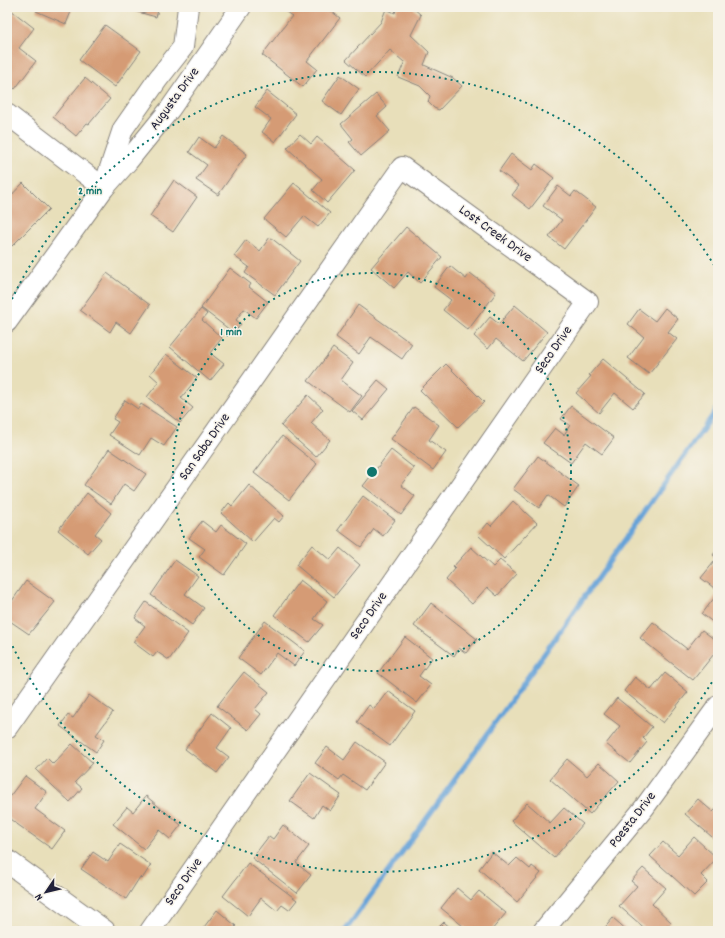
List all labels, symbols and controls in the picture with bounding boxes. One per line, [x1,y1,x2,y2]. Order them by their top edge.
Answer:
street label: Augusta Drive [145,63,205,135]
text: 2 min [78,183,102,200]
street label: Lost Creek Drive [454,200,536,268]
street label: Seco Drive [530,322,578,378]
text: 1 min [220,324,242,341]
street label: San Saba Drive [174,409,236,485]
centre of rings [365,465,379,479]
street label: Seco Drive [345,588,393,644]
street label: Poesta Drive [605,788,661,852]
street label: Seco Drive [160,854,208,910]
north arrow [26,872,66,912]
text: N [31,889,48,903]

